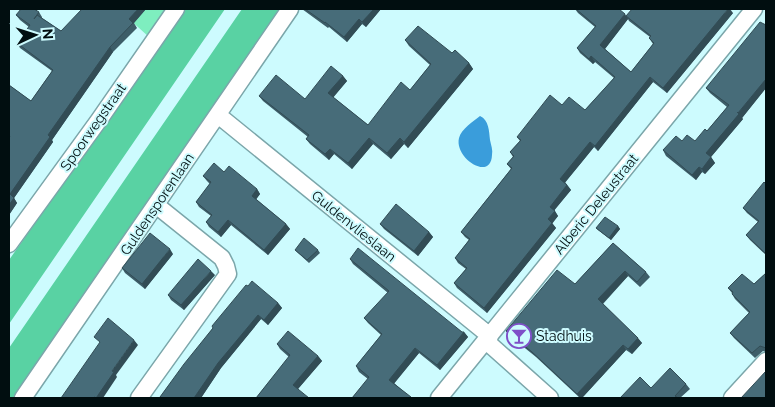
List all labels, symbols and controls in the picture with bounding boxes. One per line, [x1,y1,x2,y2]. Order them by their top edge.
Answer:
north arrow [10,10,60,60]
text: N [40,28,56,40]
street label: Spoorwegstraat [57,80,129,174]
street label: Guldensporenlaan [117,150,197,258]
street label: Alberic Deleustraat [551,150,641,257]
street label: Guldenvlieslaan [309,187,399,265]
bar icon: Stadhuis [506,323,532,349]
place label: Stadhuis [536,328,592,344]

